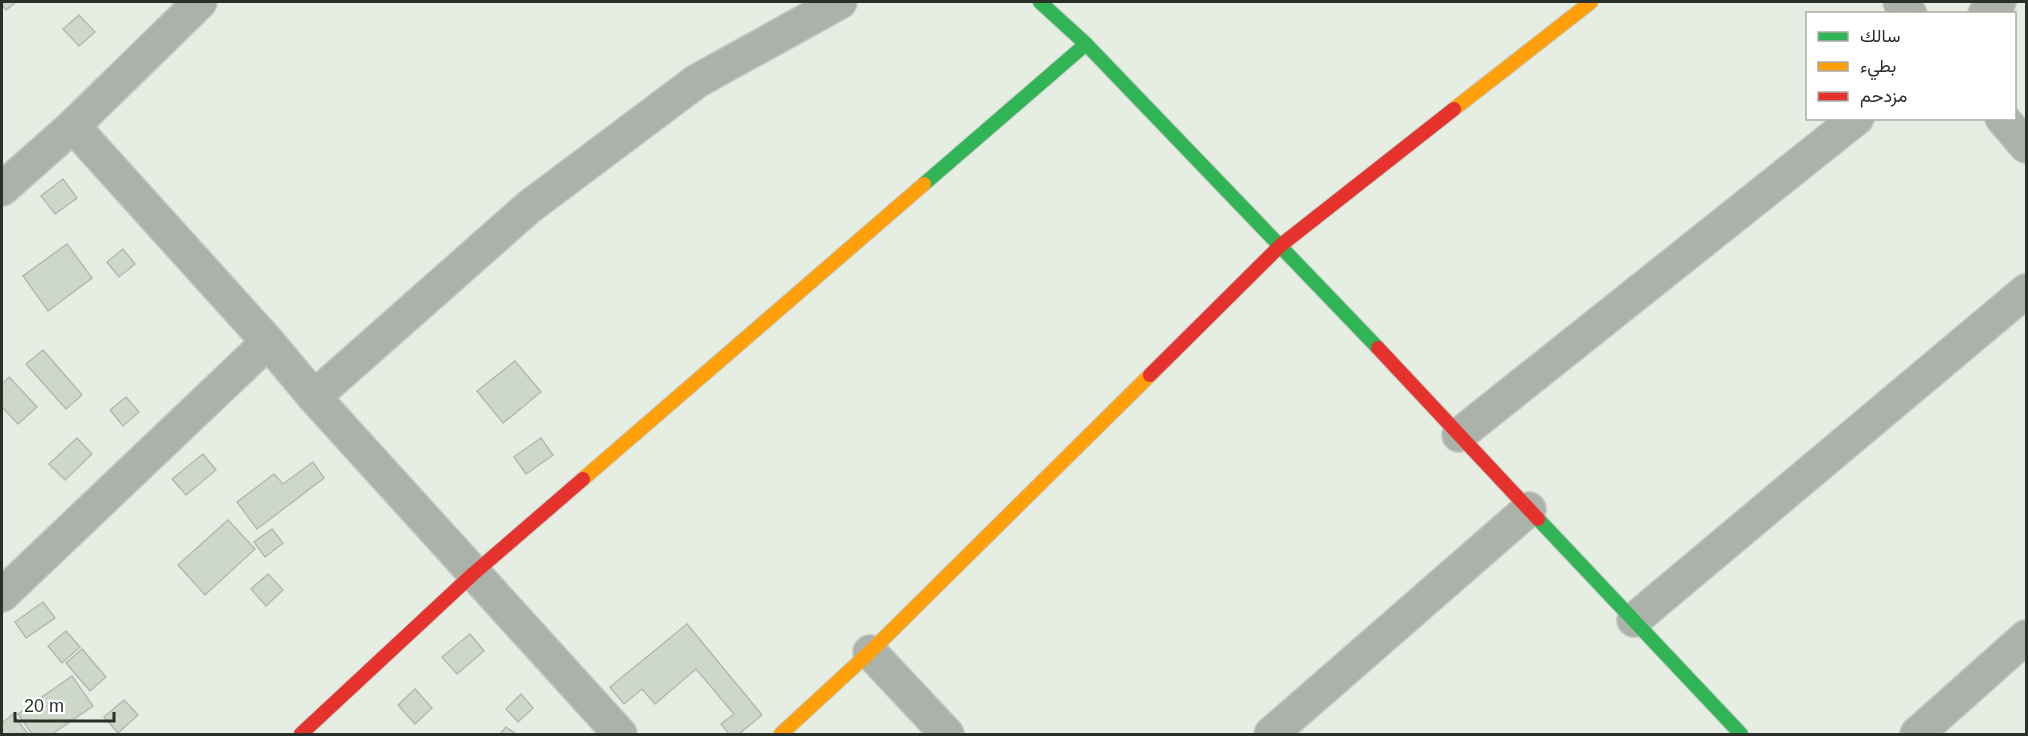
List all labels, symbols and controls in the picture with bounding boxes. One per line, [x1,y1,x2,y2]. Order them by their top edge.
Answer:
legend [1806,12,2016,120]
text: سالك [1860,26,1900,46]
text: بطيء [1860,56,1896,81]
text: مزدحم [1860,86,1907,108]
scale bar [15,685,114,723]
text: 20 m [24,696,64,716]

